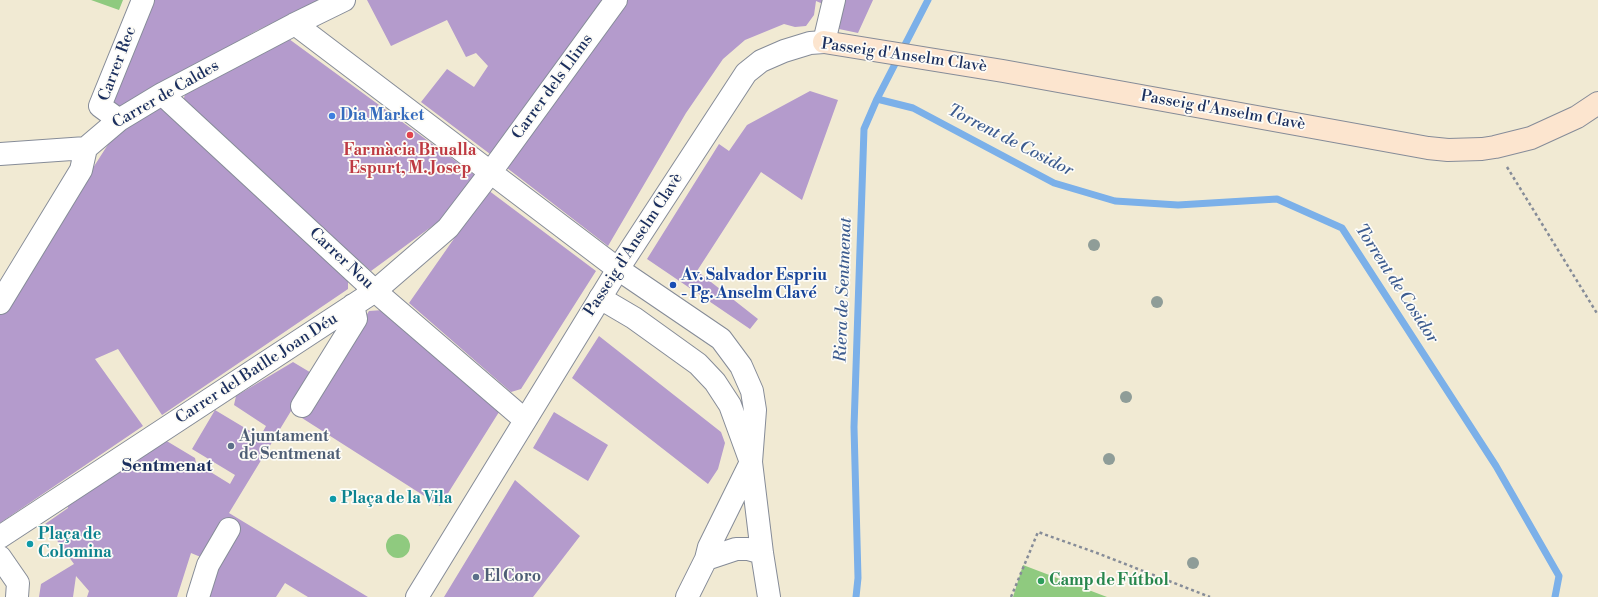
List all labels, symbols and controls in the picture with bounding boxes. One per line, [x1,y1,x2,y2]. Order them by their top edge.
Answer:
street label: Carrer Rec [95,24,141,104]
street label: Carrer dels Llims [508,31,598,143]
street label: Passeig d'Anselm Clavè [820,35,988,77]
street label: Carrer de Caldes [109,57,223,133]
street label: Passeig d'Anselm Clavè [1139,87,1307,135]
water label: Torrent de Cosidor [944,100,1076,182]
place label: Dia Market [340,106,424,126]
marker: Dia Market [327,111,337,121]
marker: Farmàcia Brualla Espurt, M. Josep [405,130,415,140]
place label: Farmàcia Brualla Espurt, M. Josep [344,141,476,179]
street label: Passeig d'Anselm Clavè [580,170,688,320]
water label: Riera de Sentmenat [831,217,857,363]
water label: Torrent de Cosidor [1350,220,1442,348]
street label: Carrer Nou [305,224,377,294]
place label: Av. Salvador Espriu - Pg. Anselm Clavé [681,266,827,304]
marker: Av. Salvador Espriu - Pg. Anselm Clavé [668,280,678,290]
street label: Carrer del Batlle Joan Déu [173,309,341,429]
place label: Ajuntament de Sentmenat [239,427,341,465]
marker: Ajuntament de Sentmenat [226,441,236,451]
district label: Sentmenat [122,456,212,478]
place label: Plaça de la Vila [341,489,453,509]
marker: Plaça de la Vila [328,494,338,504]
place label: Plaça de Colomina [38,525,112,563]
marker: Plaça de Colomina [25,539,35,549]
place label: El Coro [484,567,541,587]
place label: Camp de Fútbol [1049,571,1169,591]
marker: El Coro [471,572,481,582]
marker: Camp de Fútbol [1036,576,1046,586]

